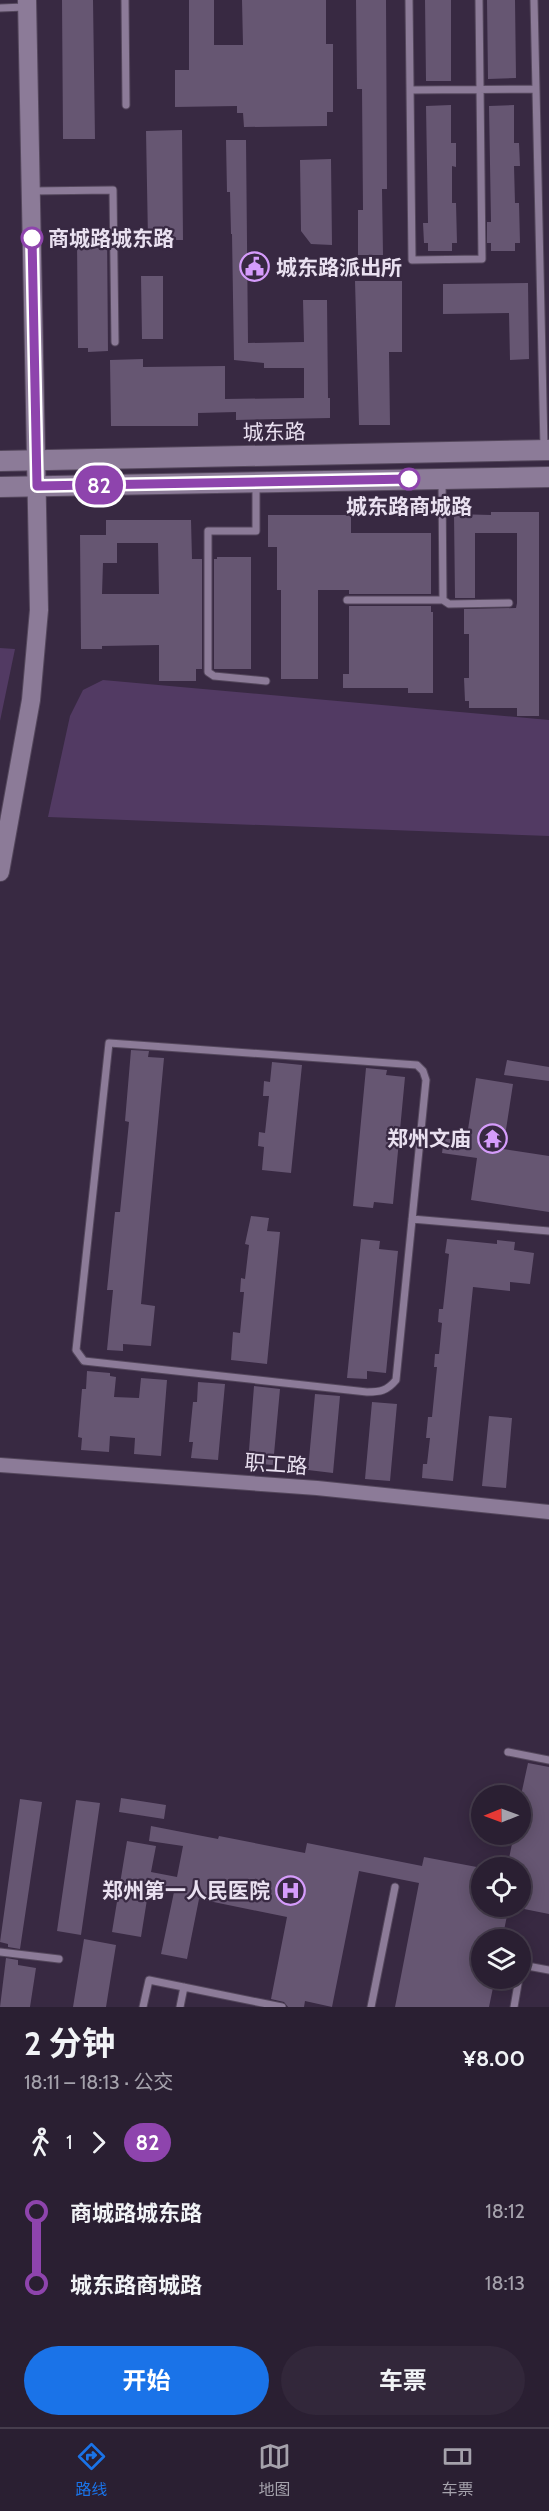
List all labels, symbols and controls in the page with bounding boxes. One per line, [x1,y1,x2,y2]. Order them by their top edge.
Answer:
place label: 商城路城东路 [48,226,174,251]
marker: 商城路城东路 [21,227,43,249]
public building icon: 城东路派出所 [239,251,271,283]
place label: 城东路派出所 [276,255,402,280]
street label: 城东路 [242,419,306,445]
line badge: 82 [72,466,126,504]
marker: 城东路商城路 [398,468,420,490]
text: 82 [87,473,111,498]
place label: 城东路商城路 [346,494,472,519]
temple icon: 郑州文庙 [476,1122,508,1154]
place label: 郑州文庙 [387,1126,471,1151]
street label: 职工路 [244,1449,308,1479]
north arrow [471,1785,531,1845]
map controls [471,1785,531,1989]
button: locate [471,1857,531,1917]
hospital icon: 郑州第一人民医院 [275,1874,307,1906]
place label: 郑州第一人民医院 [102,1878,270,1903]
button: layers [471,1929,531,1989]
text: 2 分钟 [24,2023,115,2063]
text: ¥8.00 [463,2045,525,2072]
text: 18:11 – 18:13 · 公交 [24,2070,174,2094]
icon: walk [24,2126,57,2159]
icon: forward [82,2126,115,2159]
text: 1 [66,2130,73,2154]
text: 82 [136,2130,159,2155]
text: 18:12 [485,2199,525,2223]
text: 商城路城东路 [70,2200,202,2227]
text: 18:13 [485,2271,525,2295]
text: 城东路商城路 [70,2272,202,2299]
button: 开始 [24,2346,269,2415]
button: 车票 [281,2346,525,2415]
tab: 路线 [75,2440,108,2500]
tab: 地图 [258,2440,291,2500]
tab: 车票 [441,2440,474,2500]

